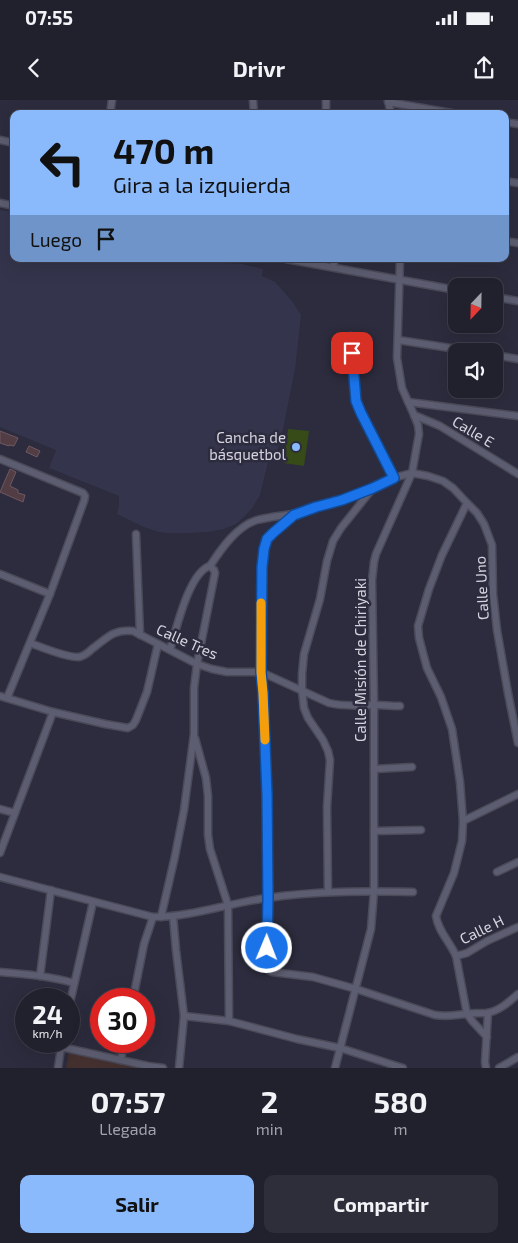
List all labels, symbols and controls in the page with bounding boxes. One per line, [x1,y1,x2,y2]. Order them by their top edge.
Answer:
text: 07:55 [25,6,73,29]
icon: back [20,54,48,82]
icon: share [470,54,498,82]
text: Drivr [233,55,285,81]
text: 470 m [113,129,214,171]
icon: left [30,130,95,195]
text: Gira a la izquierda [113,171,291,197]
icon: arrive [92,225,120,253]
text: Luego [30,228,82,251]
north arrow [448,278,502,332]
map controls [448,278,503,398]
pin [331,332,373,374]
icon: arrive [338,339,366,367]
button: sound [448,343,503,398]
street label: Calle E [449,412,498,451]
place label: Cancha de básquetbol [209,428,287,463]
marker: Cancha de básquetbol [290,441,302,453]
street label: Calle Uno [470,555,492,621]
street label: Calle Misión de Chiriyaki [351,578,369,742]
street label: Calle Tres [154,620,221,663]
street label: Calle H [456,911,507,948]
position arrow [240,921,292,973]
speed limit sign: 30 [90,988,155,1053]
text: 24 [32,999,63,1029]
text: km/h [33,1026,62,1040]
text: 07:57 [90,1083,165,1119]
text: 2 [261,1083,278,1119]
text: 580 [373,1083,428,1119]
text: Llegada [99,1119,156,1138]
text: min [256,1119,283,1138]
text: m [393,1119,408,1138]
button: Salir [20,1175,254,1233]
button: Compartir [264,1175,498,1233]

